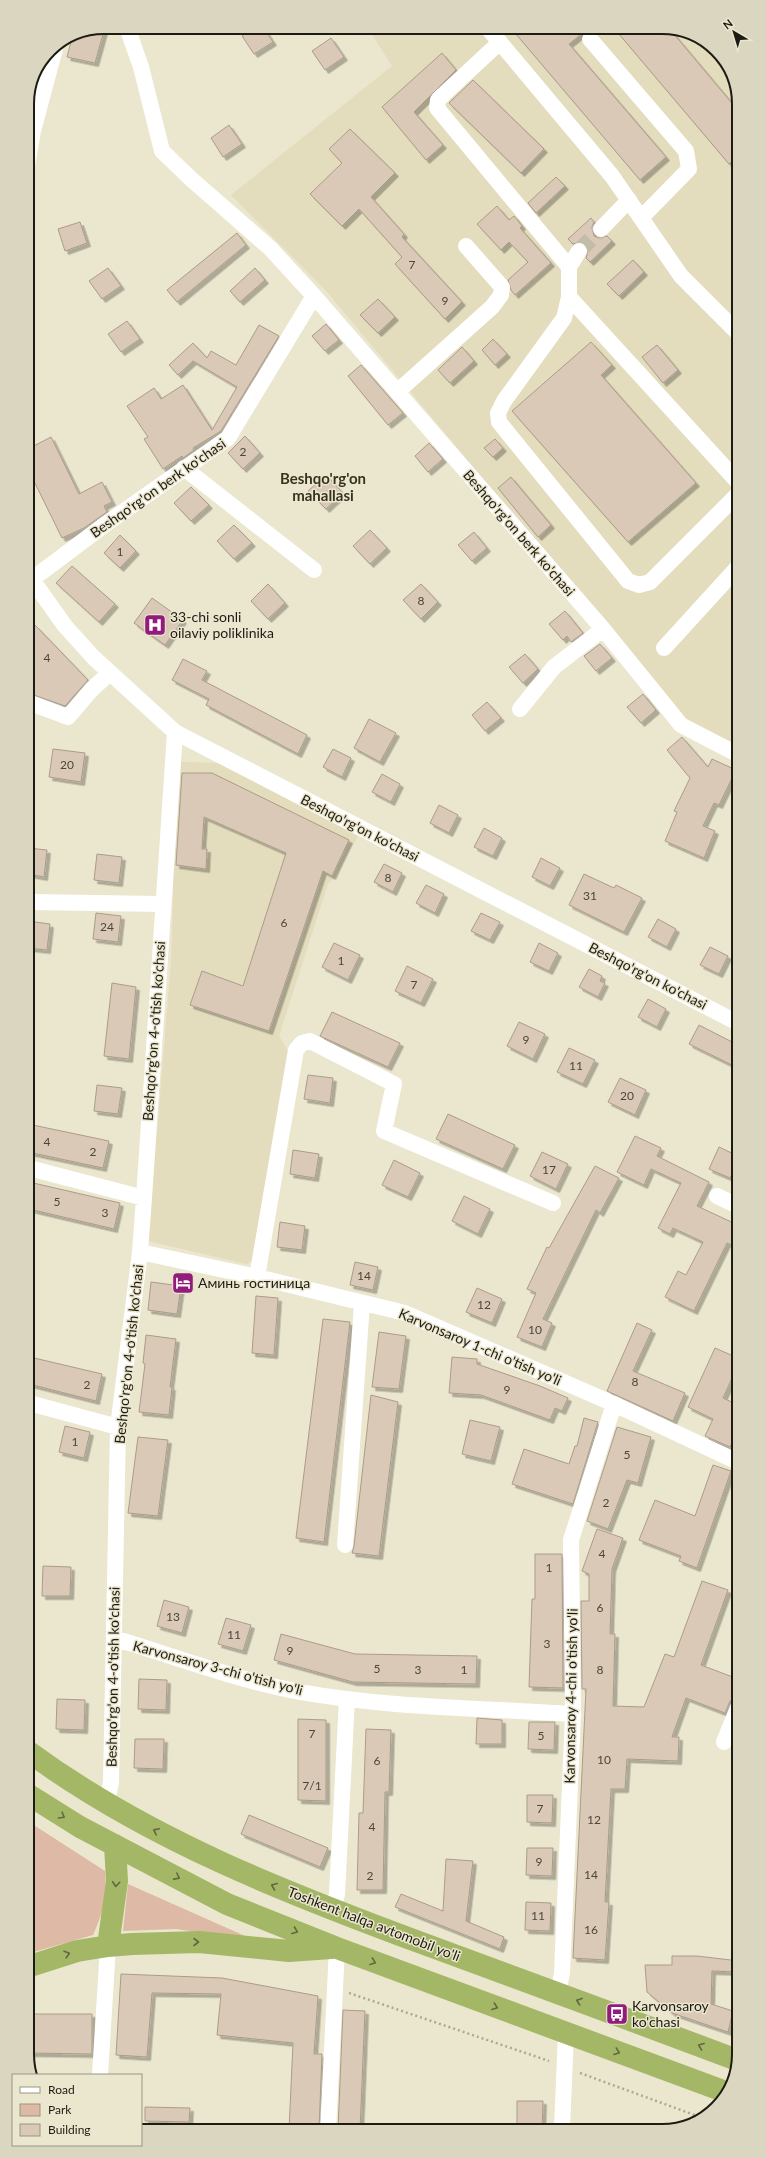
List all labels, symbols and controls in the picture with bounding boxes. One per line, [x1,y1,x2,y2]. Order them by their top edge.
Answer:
north arrow [714,12,754,52]
text: N [720,16,735,31]
house number: 7 [409,257,416,272]
house number: 9 [442,293,449,308]
street label: Beshqo'rg'on berk ko'chasi [87,434,229,541]
house number: 2 [240,444,247,459]
street label: Beshqo'rg'on berk ko'chasi [460,466,579,599]
district label: Beshqo'rg'on mahallasi [280,469,366,504]
house number: 1 [117,544,124,559]
house number: 8 [418,593,425,608]
place label: 33-chi sonli oilaviy poliklinika [170,608,274,641]
hospital icon: 33-chi sonli oilaviy poliklinika [142,612,168,638]
house number: 4 [44,650,51,665]
house number: 20 [60,757,74,772]
street label: Beshqo'rg'on ko'chasi [298,790,422,865]
house number: 8 [385,870,392,885]
house number: 31 [583,888,597,903]
house number: 6 [281,915,288,930]
house number: 24 [100,919,114,934]
street label: Beshqo'rg'on ko'chasi [586,938,710,1013]
street label: Beshqo'rg'on 4-o'tish ko'chasi [139,940,168,1122]
house number: 1 [338,953,345,968]
house number: 7 [411,977,418,992]
house number: 9 [523,1032,530,1047]
house number: 11 [569,1058,583,1073]
house number: 20 [620,1088,634,1103]
house number: 4 [44,1134,51,1149]
house number: 2 [90,1144,97,1159]
house number: 17 [542,1162,556,1177]
house number: 5 [54,1194,61,1209]
house number: 3 [102,1205,109,1220]
street label: Beshqo'rg'on 4-o'tish ko'chasi [111,1263,146,1445]
house number: 14 [357,1268,371,1283]
hotel icon: Аминь гостиница [170,1270,196,1296]
place label: Аминь гостиница [198,1274,310,1291]
house number: 12 [477,1297,491,1312]
street label: Karvonsaroy 1-chi o'tish yo'li [396,1304,564,1389]
house number: 10 [528,1322,542,1337]
house number: 8 [632,1374,639,1389]
house number: 2 [84,1377,91,1392]
house number: 9 [504,1382,511,1397]
house number: 1 [72,1434,79,1449]
house number: 5 [624,1447,631,1462]
house number: 2 [603,1495,610,1510]
house number: 4 [599,1546,606,1561]
house number: 1 [546,1560,553,1575]
street label: Beshqo'rg'on 4-o'tish ko'chasi [102,1587,123,1767]
house number: 6 [597,1600,604,1615]
street label: Karvonsaroy 4-chi o'tish yo'li [560,1608,581,1784]
house number: 13 [166,1609,180,1624]
house number: 11 [227,1627,241,1642]
house number: 3 [544,1636,551,1651]
street label: Karvonsaroy 3-chi o'tish yo'li [131,1637,305,1698]
house number: 9 [287,1643,294,1658]
house number: 5 [374,1661,381,1676]
house number: 3 [415,1662,422,1677]
house number: 1 [461,1662,468,1677]
house number: 8 [597,1662,604,1677]
house number: 7 [309,1726,316,1741]
house number: 5 [538,1728,545,1743]
house number: 10 [597,1752,611,1767]
house number: 6 [374,1753,381,1768]
house number: 7/1 [302,1778,322,1793]
house number: 7 [537,1801,544,1816]
one-way arrow [58,1811,65,1819]
house number: 12 [587,1812,601,1827]
house number: 4 [369,1819,376,1834]
one-way arrow [153,1828,160,1835]
house number: 9 [536,1854,543,1869]
house number: 14 [584,1867,598,1882]
house number: 2 [367,1868,374,1883]
one-way arrow [173,1872,180,1880]
one-way arrow [112,1881,121,1887]
one-way arrow [270,1882,277,1890]
street label: Toshkent halqa avtomobil yo'li [285,1883,463,1964]
house number: 11 [531,1908,545,1923]
house number: 16 [584,1922,598,1937]
one-way arrow [291,1927,298,1935]
one-way arrow [193,1938,199,1946]
one-way arrow [63,1950,70,1959]
one-way arrow [370,1957,377,1965]
one-way arrow [575,1997,582,2005]
place label: Karvonsaroy ko'chasi [632,1997,710,2030]
bus stop icon: Karvonsaroy ko'chasi [604,2001,630,2027]
one-way arrow [492,2002,499,2010]
one-way arrow [697,2042,704,2050]
one-way arrow [613,2047,620,2055]
legend [12,2074,142,2146]
text: Road [48,2082,75,2097]
text: Park [48,2102,72,2117]
text: Building [48,2122,91,2137]

